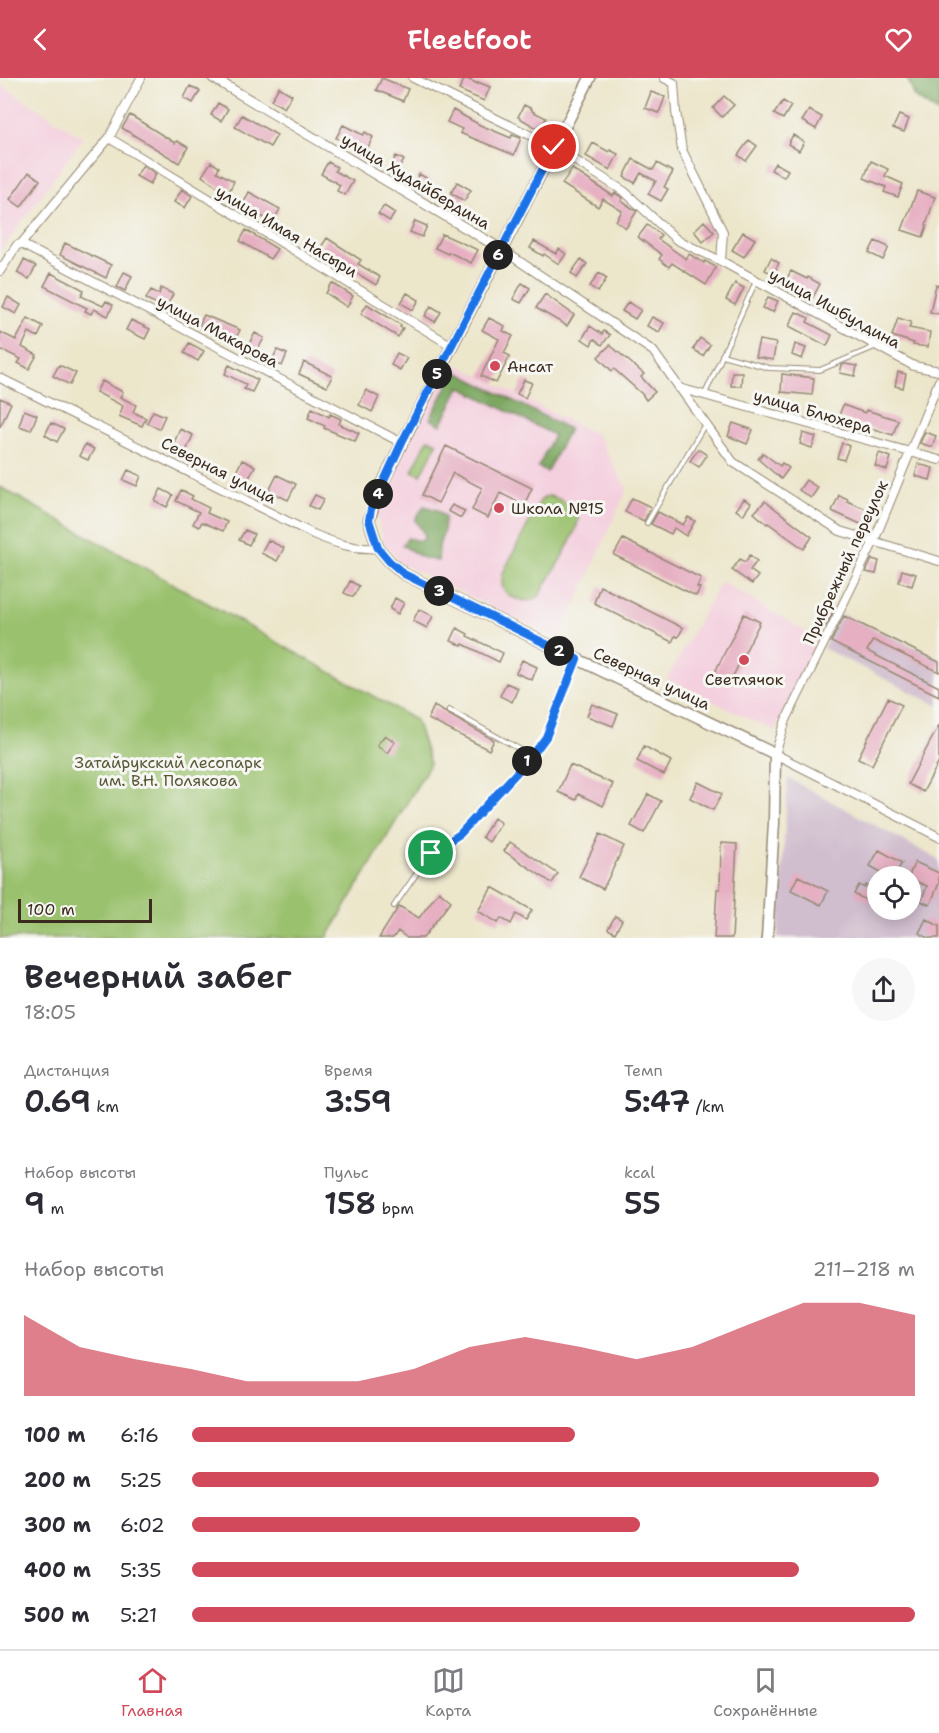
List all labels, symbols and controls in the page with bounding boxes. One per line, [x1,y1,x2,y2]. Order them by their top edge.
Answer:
text: Fleetfoot [407,21,532,58]
icon: back [24,23,57,56]
icon: heart [882,23,915,56]
pin [528,121,579,172]
street label: улица Худайбердина [337,129,494,234]
icon: check [537,130,570,163]
street label: улица Имая Насыри [212,181,362,282]
pin: 6 [483,240,513,270]
text: 6 [492,244,504,265]
street label: улица Ишбулдина [765,264,904,353]
street label: улица Макарова [153,291,282,372]
place label: Ансат [507,356,554,377]
pin: 5 [422,359,452,389]
marker: Ансат [488,359,502,373]
text: 5 [432,363,442,384]
street label: улица Блюхера [751,385,875,438]
street label: Северная улица [158,432,280,509]
street label: Прибрежный переулок [798,476,893,648]
pin: 4 [363,479,393,509]
text: 4 [372,483,384,504]
place label: Школа №15 [511,498,604,519]
marker: Школа №15 [492,501,506,515]
pin: 3 [424,576,454,606]
text: 3 [433,580,445,601]
pin: 2 [544,636,574,666]
text: 2 [553,640,565,661]
street label: Северная улица [590,642,714,715]
marker: Светлячок [737,653,751,667]
place label: Светлячок [705,669,784,690]
pin: 1 [512,746,542,776]
text: 1 [523,750,531,771]
park label: Затайрукский лесопарк им. В.Н. Полякова [75,752,262,791]
pin [405,827,456,878]
icon: arrive [414,836,447,869]
map controls [867,866,921,920]
button: locate [867,866,921,920]
scale bar [18,896,152,923]
text: 100 m [27,899,75,920]
text: Вечерний забег [24,954,292,999]
button: share [852,958,915,1021]
text: 18:05 [24,999,76,1025]
text: Дистанция [24,1060,110,1081]
text: Время [324,1060,373,1081]
text: Темп [624,1060,663,1081]
text: 0.69 [24,1081,91,1122]
text: 3:59 [324,1081,392,1122]
text: 5:47 [624,1081,690,1122]
text: km [91,1096,119,1117]
text: /km [690,1096,724,1117]
text: Набор высоты [24,1162,136,1183]
text: Пульс [324,1162,369,1183]
text: kcal [624,1162,655,1183]
text: 9 [24,1183,45,1224]
text: 158 [324,1183,376,1224]
text: 55 [624,1183,661,1224]
text: m [45,1198,64,1219]
text: bpm [376,1198,414,1219]
text: Набор высоты [24,1256,164,1282]
text: 211–218 m [813,1256,915,1282]
text: 100 m [24,1422,86,1448]
text: 6:16 [120,1422,159,1448]
text: 200 m [24,1467,91,1493]
text: 5:25 [120,1467,162,1493]
text: 300 m [24,1512,91,1538]
text: 6:02 [120,1512,165,1538]
text: 400 m [24,1557,91,1583]
text: 5:35 [120,1557,162,1583]
text: 500 m [24,1602,90,1628]
text: 5:21 [120,1602,157,1628]
tab: Главная [121,1664,183,1721]
tab: Карта [425,1664,471,1721]
tab: Сохранённые [713,1664,818,1721]

